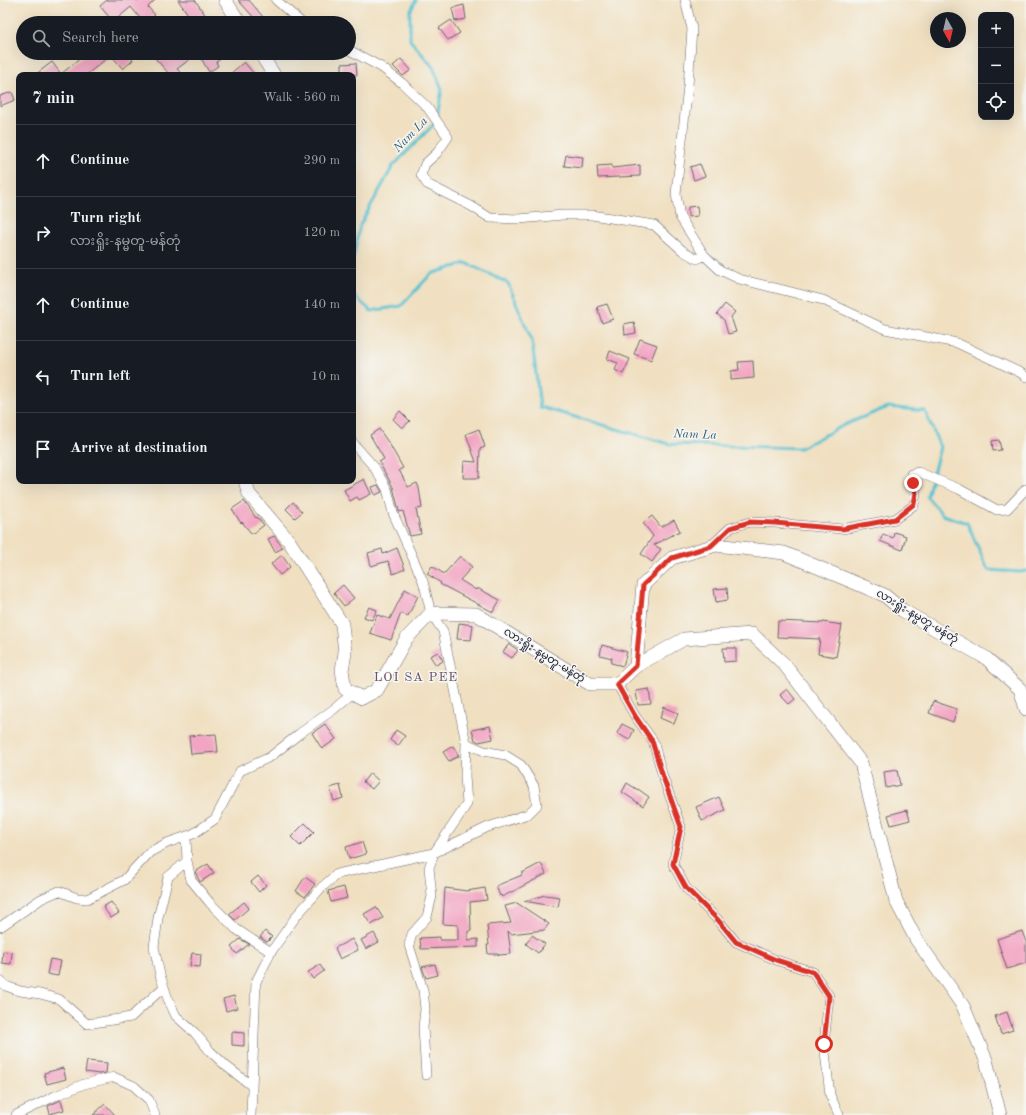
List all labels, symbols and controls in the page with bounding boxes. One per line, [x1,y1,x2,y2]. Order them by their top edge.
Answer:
north arrow [930,12,966,48]
map controls [978,12,1014,120]
button: + [978,12,1014,48]
search box [16,16,356,60]
icon: search [30,27,52,49]
text: Search here [62,31,139,46]
button: − [978,48,1014,84]
button: locate [978,84,1014,120]
text: 7 min [32,90,75,107]
text: Walk · 560 m [263,91,340,104]
water label: Nam La [391,115,431,156]
icon: ahead [32,150,54,172]
text: Continue [70,153,129,168]
text: 290 m [303,154,340,167]
text: Turn right [70,211,141,226]
icon: right [32,222,54,244]
text: 120 m [303,226,340,239]
text: လားရှိုး-နမ္မတူ-မန်တုံ [70,235,181,248]
icon: ahead [32,294,54,316]
text: Continue [70,297,129,312]
text: 140 m [303,298,340,311]
icon: left [32,366,54,388]
text: Turn left [70,369,130,384]
text: 10 m [311,370,340,383]
water label: Nam La [672,428,718,442]
icon: arrive [32,438,54,460]
text: Arrive at destination [70,441,208,456]
route end [904,474,922,492]
street label: လားရှိုး-နမ္မတူ-မန်တုံ [873,586,961,648]
street label: လားရှိုး-နမ္မတူ-မန်တုံ [500,624,588,687]
district label: LOI SA PEE [374,671,458,684]
route start [815,1035,833,1053]

